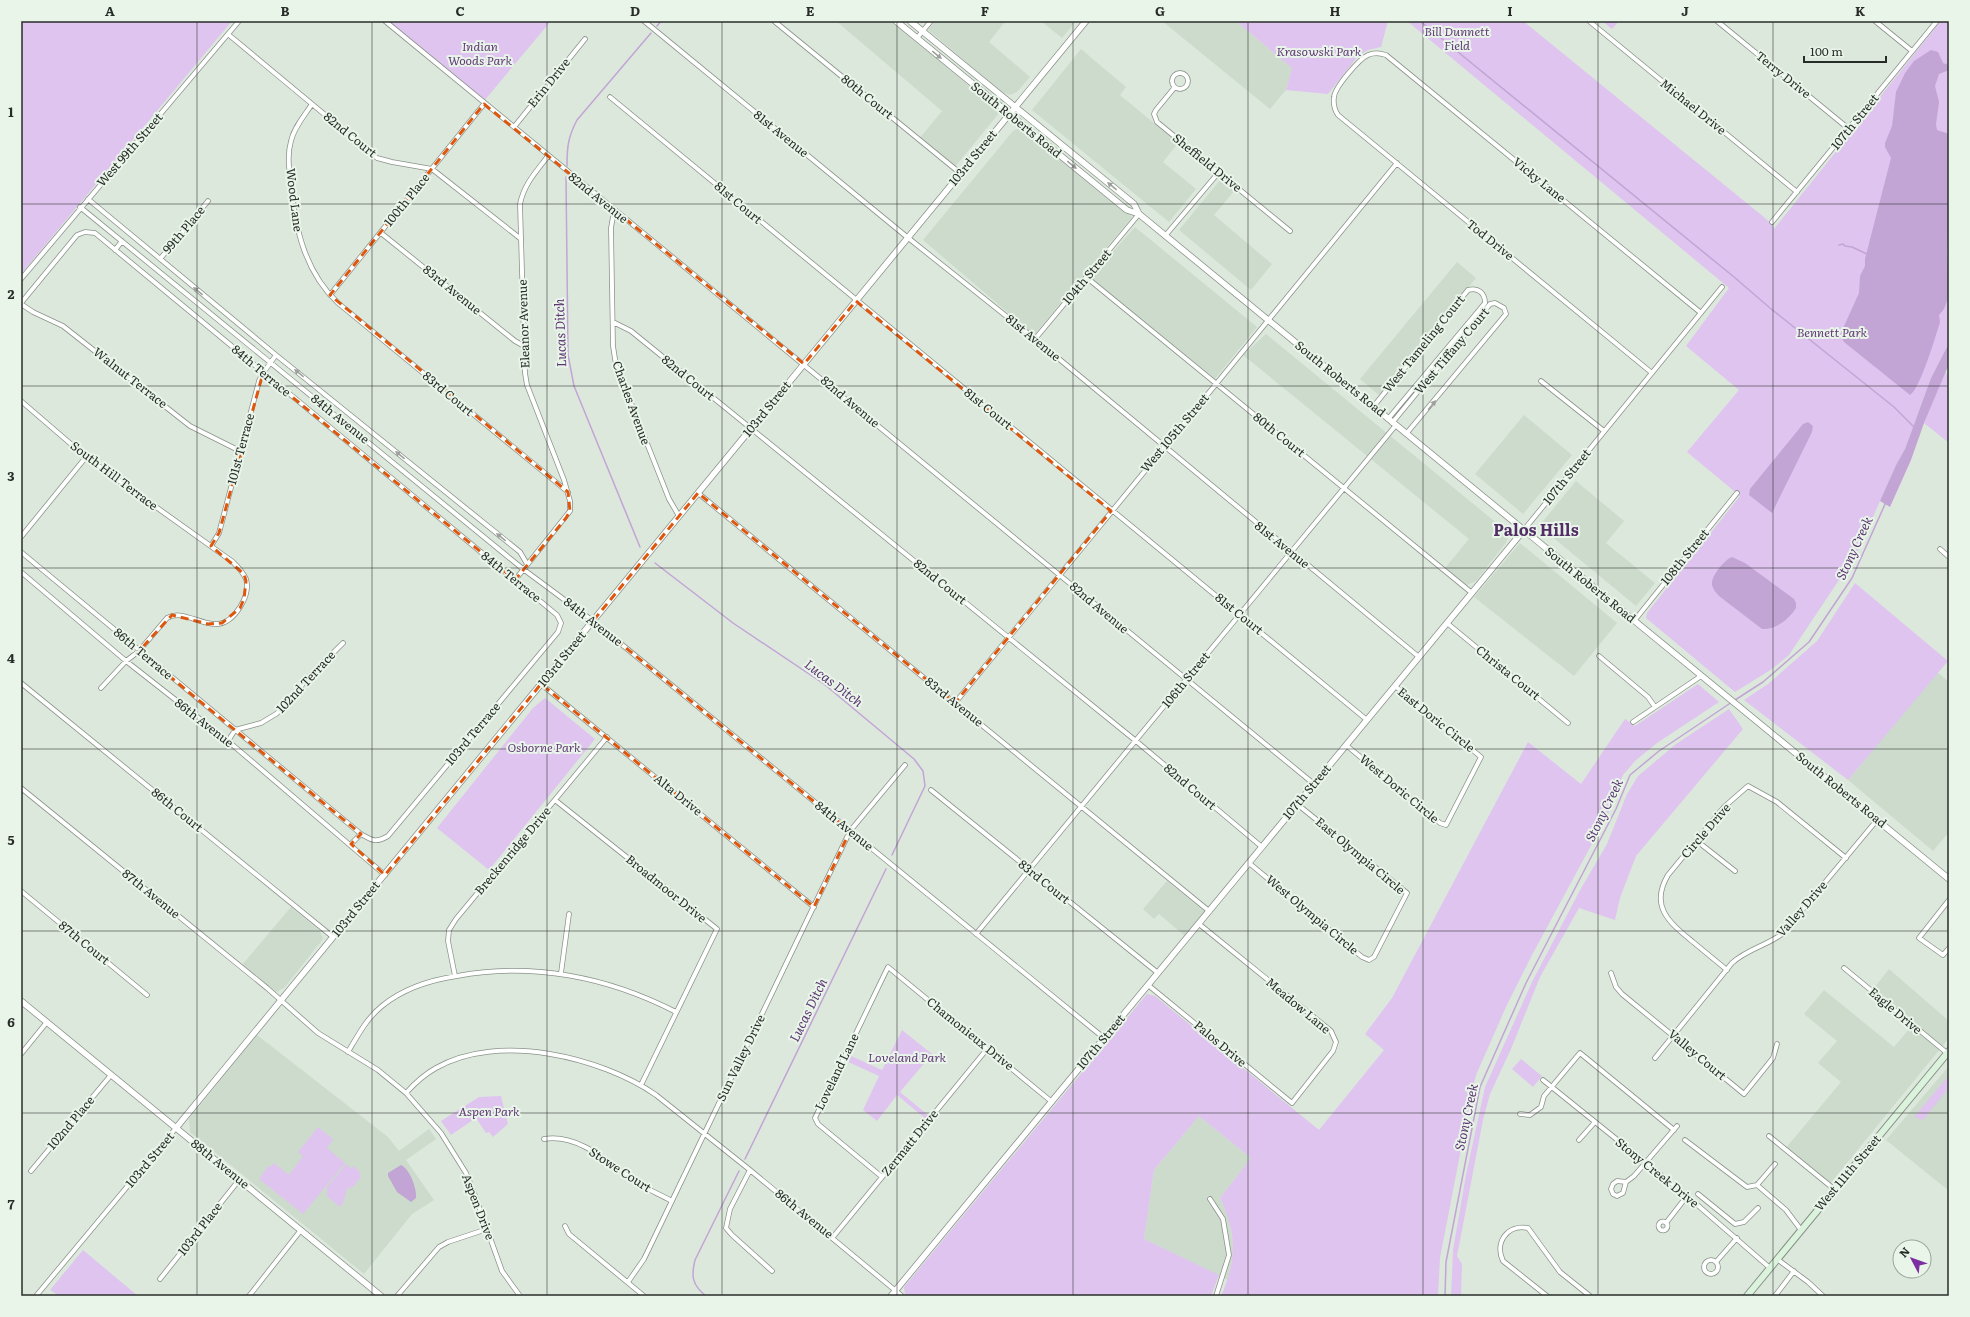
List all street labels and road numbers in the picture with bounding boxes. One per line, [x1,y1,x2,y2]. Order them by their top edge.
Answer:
street label: Terry Drive [1752,46,1815,102]
street label: Erin Drive [523,54,574,111]
street label: 80th Court [838,70,898,123]
street label: Michael Drive [1657,74,1730,138]
street label: South Roberts Road [967,77,1066,162]
street label: 107th Street [1826,89,1883,153]
street label: 81st Avenue [750,105,813,161]
street label: 82nd Court [320,107,381,161]
street label: West 99th Street [92,108,167,190]
street label: 103rd Street [944,125,1001,189]
street label: Sheffield Drive [1169,129,1246,196]
street label: Vicky Lane [1509,152,1570,206]
street label: Wood Lane [282,167,308,233]
street label: 82nd Avenue [565,167,632,227]
street label: 100th Place [379,169,433,230]
street label: 81st Court [711,177,767,228]
street label: 99th Place [158,202,209,257]
street label: Tod Drive [1463,215,1518,264]
street label: 104th Street [1057,244,1115,308]
street label: 83rd Avenue [420,260,486,318]
street label: Eleanor Avenue [512,279,534,369]
street label: West Tameling Court [1378,291,1468,396]
street label: West Tiffany Court [1410,303,1493,398]
street label: 81st Avenue [1002,309,1065,365]
street label: South Roberts Road [1291,336,1390,421]
street label: 84th Terrace [228,340,295,400]
street label: Walnut Terrace [90,343,171,412]
street label: 82nd Court [658,350,719,404]
street label: Charles Avenue [608,358,655,447]
street label: 83rd Court [419,366,478,420]
street label: 82nd Avenue [817,371,884,431]
street label: 103rd Street [738,376,795,440]
street label: 81st Court [961,383,1017,433]
street label: 84th Avenue [308,389,374,447]
street label: West 105th Street [1136,389,1213,476]
street label: 80th Court [1250,408,1310,461]
street label: 101st Terrace [222,411,258,486]
street label: South Hill Terrace [67,436,162,514]
street label: 107th Street [1538,444,1595,508]
street label: 81st Avenue [1251,516,1314,572]
street label: 108th Street [1656,524,1713,588]
street label: South Roberts Road [1541,542,1640,627]
street label: 84th Terrace [478,546,545,606]
street label: 82nd Court [910,554,971,608]
street label: 82nd Avenue [1066,577,1133,637]
street label: 81st Court [1212,588,1268,638]
street label: 84th Avenue [560,592,627,650]
street label: 86th Terrace [110,623,177,683]
street label: 103rd Street [533,626,590,690]
street label: Christa Court [1473,641,1545,704]
street label: 102nd Terrace [272,646,339,717]
street label: 106th Street [1157,647,1214,711]
street label: 83rd Avenue [922,672,988,730]
street label: East Doric Circle [1394,682,1479,756]
street label: 86th Avenue [171,693,238,751]
street label: 103rd Terrace [440,698,504,769]
street label: South Roberts Road [1792,747,1891,832]
street label: West Doric Circle [1356,750,1443,827]
street label: 82nd Court [1160,759,1221,814]
street label: 107th Street [1278,760,1335,823]
street label: Alta Drive [650,769,707,819]
street label: 86th Court [148,783,207,836]
street label: 84th Avenue [812,796,878,854]
street label: Circle Drive [1676,799,1734,862]
street label: Breckenridge Drive [470,802,555,898]
street label: East Olympia Circle [1312,812,1409,898]
street label: Broadmoor Drive [622,850,711,926]
street label: 83rd Court [1015,855,1074,908]
street label: 87th Avenue [119,864,184,922]
street label: West Olympia Circle [1262,870,1363,958]
street label: 103rd Street [327,876,384,940]
street label: Valley Drive [1772,876,1831,940]
street label: 87th Court [55,916,114,969]
street label: Meadow Lane [1262,973,1335,1038]
street label: Eagle Drive [1865,983,1926,1038]
street label: Chamonieux Drive [923,992,1018,1074]
street label: 107th Street [1072,1010,1129,1073]
street label: Sun Valley Drive [711,1011,769,1104]
street label: Palos Drive [1190,1016,1251,1071]
street label: Valley Court [1665,1024,1731,1084]
street label: Loveland Lane [810,1030,862,1113]
street label: 102nd Place [42,1092,98,1153]
street label: Zermatt Drive [877,1105,942,1180]
street label: 103rd Street [121,1127,178,1191]
street label: West 111th Street [1810,1130,1885,1214]
street label: Stony Creek Drive [1612,1133,1703,1212]
street label: 88th Avenue [188,1134,254,1192]
street label: Stowe Court [586,1142,655,1196]
street label: Aspen Drive [458,1171,500,1242]
street label: 86th Avenue [772,1184,838,1242]
street label: 103rd Place [173,1198,226,1259]

